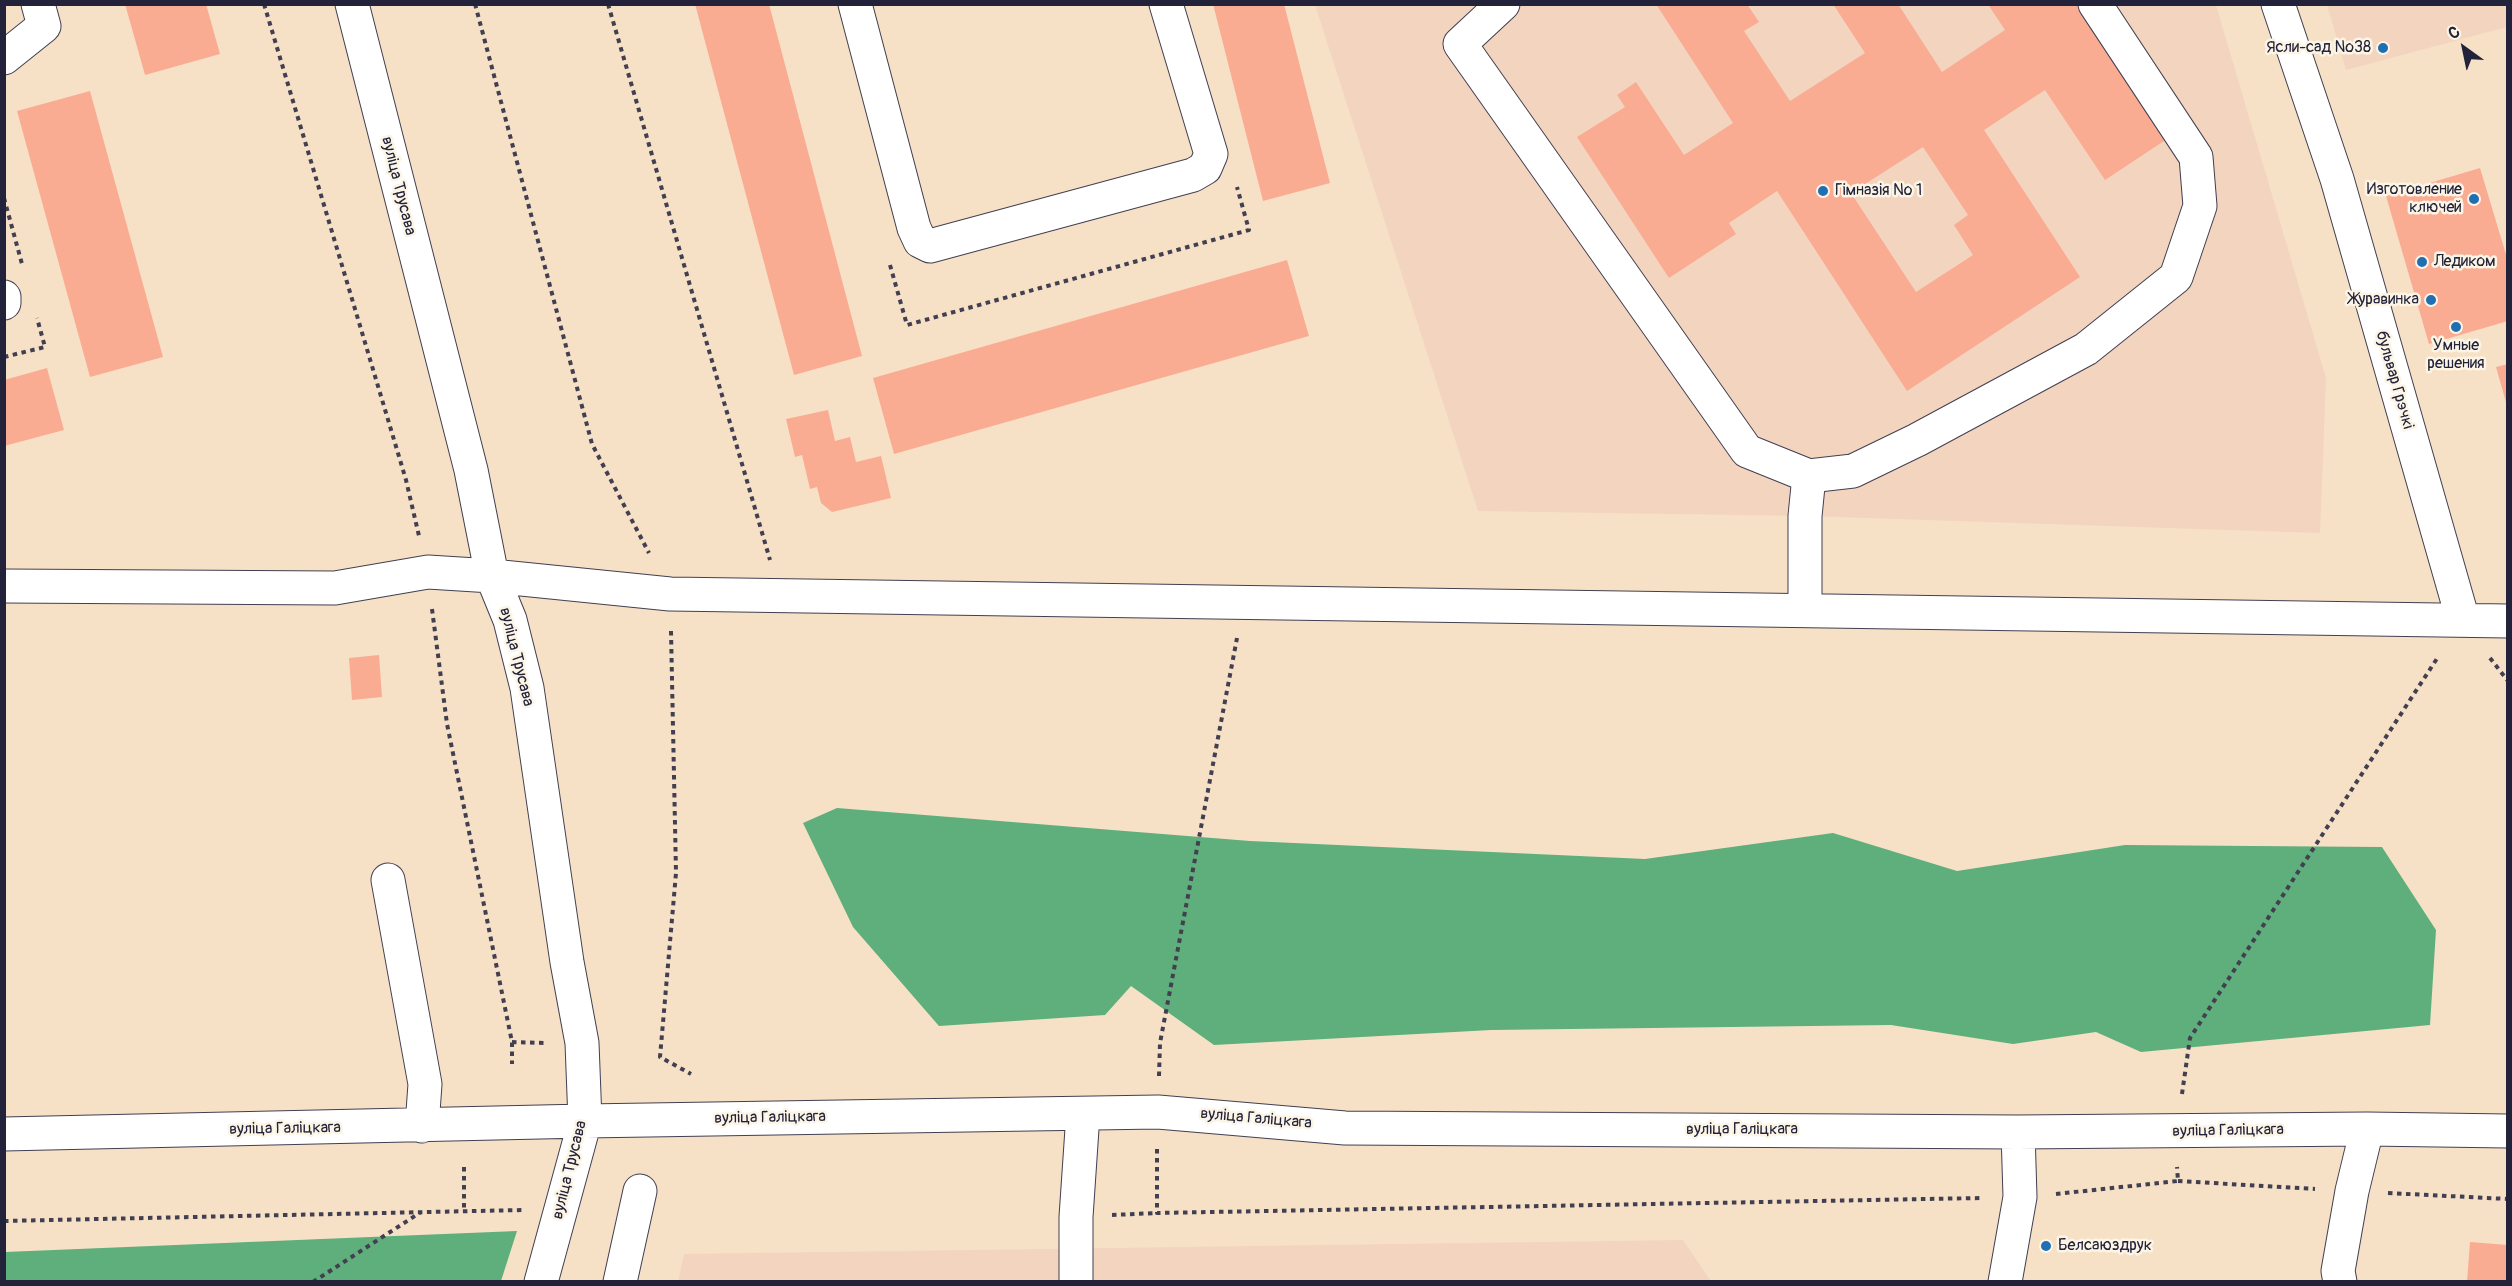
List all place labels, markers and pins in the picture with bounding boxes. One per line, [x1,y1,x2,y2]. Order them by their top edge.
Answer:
place label: Ясли-сад №38 [2266,38,2371,58]
marker: Ясли-сад №38 [2376,41,2390,55]
place label: Изготовление ключей [2367,180,2462,218]
place label: Гімназія № 1 [1835,181,1922,201]
marker: Гімназія № 1 [1816,184,1830,198]
marker: Изготовление ключей [2467,192,2481,206]
place label: Ледиком [2434,252,2496,272]
marker: Ледиком [2415,255,2429,269]
place label: Журавинка [2349,290,2419,310]
marker: Журавинка [2424,293,2438,307]
marker: Умные решения [2449,320,2463,334]
place label: Умные решения [2427,336,2485,374]
place label: Белсаюздрук [2058,1236,2152,1256]
marker: Белсаюздрук [2039,1239,2053,1253]

